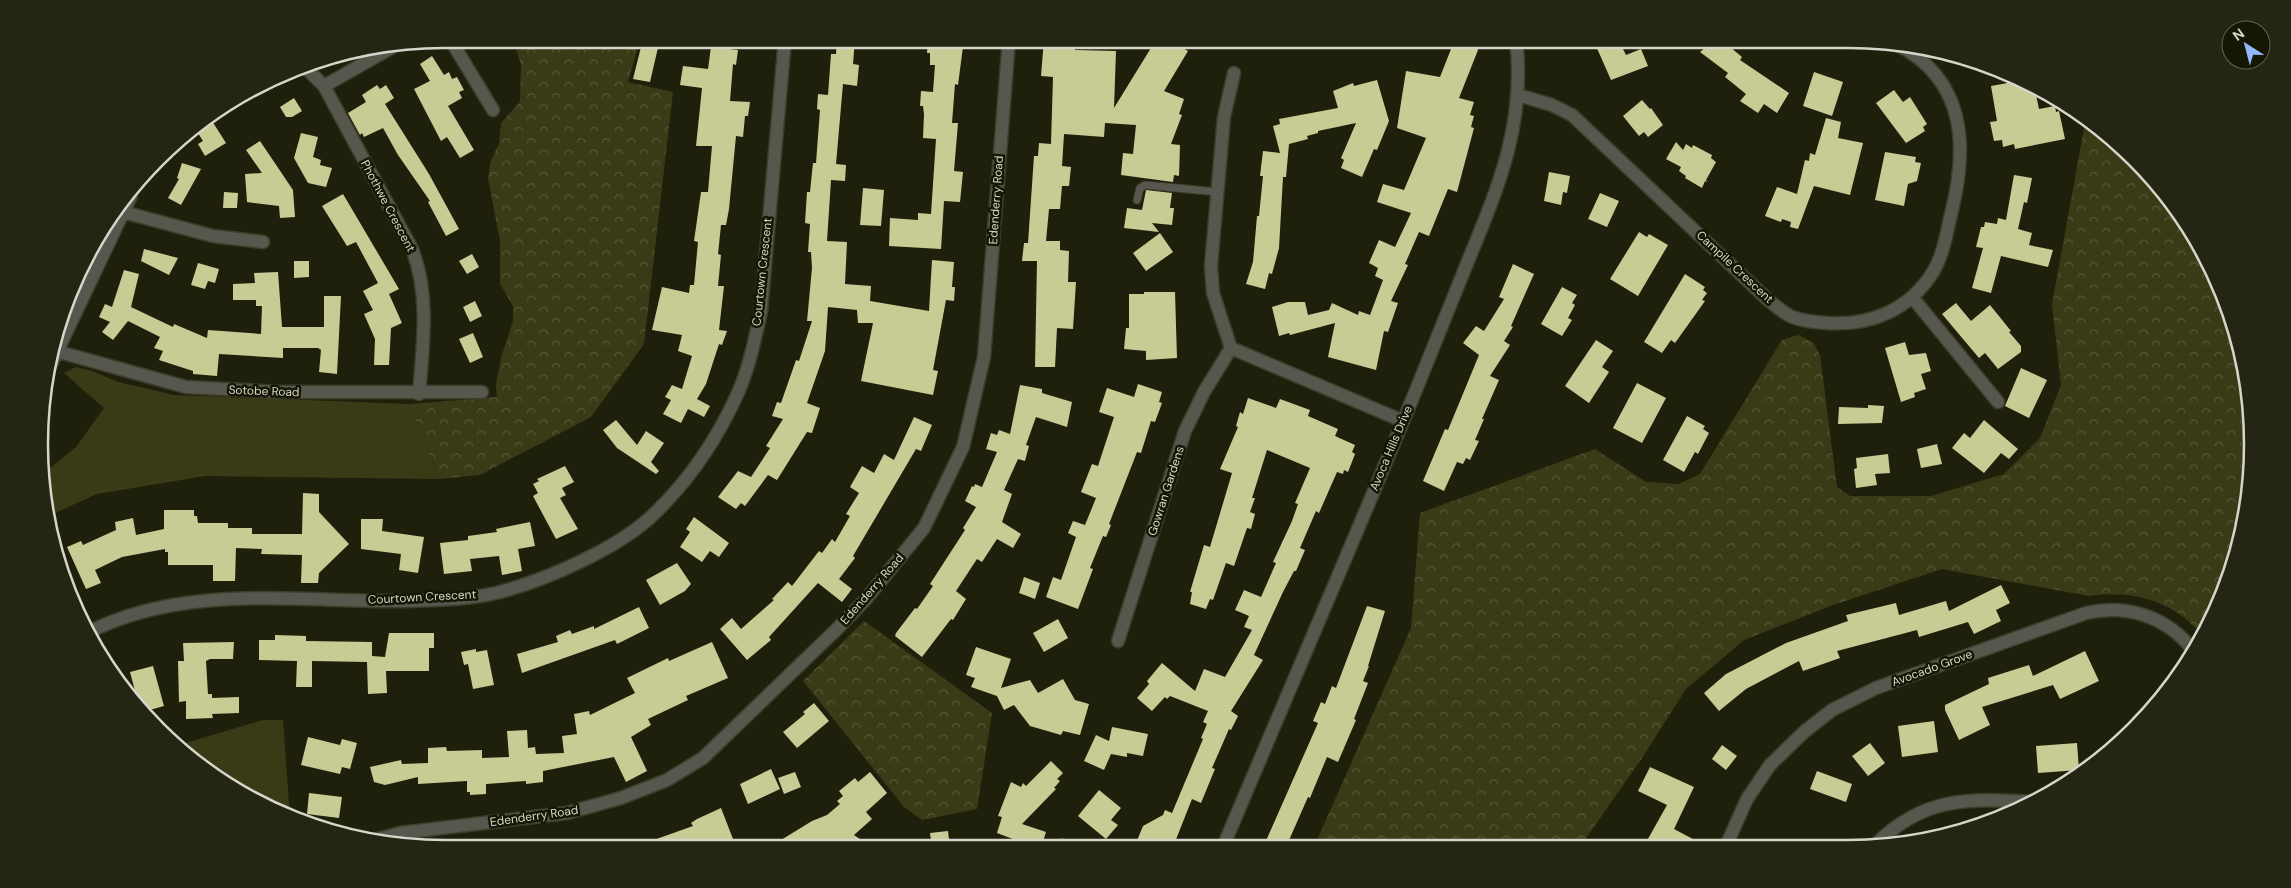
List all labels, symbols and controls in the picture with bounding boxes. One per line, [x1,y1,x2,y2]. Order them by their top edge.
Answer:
north arrow [2221,20,2271,70]
text: N [2229,24,2248,45]
street label: Edenderry Road [985,155,1007,245]
street label: Phothwe Crescent [357,157,419,255]
street label: Courtown Crescent [748,217,776,327]
street label: Campile Crescent [1693,227,1777,307]
street label: Sotobe Road [228,382,300,400]
street label: Avoca Hills Drive [1366,403,1416,493]
street label: Gowran Gardens [1144,444,1188,538]
street label: Edenderry Road [837,550,907,628]
street label: Courtown Crescent [367,586,477,608]
street label: Avocado Grove [1889,646,1975,690]
street label: Edenderry Road [489,802,579,830]

